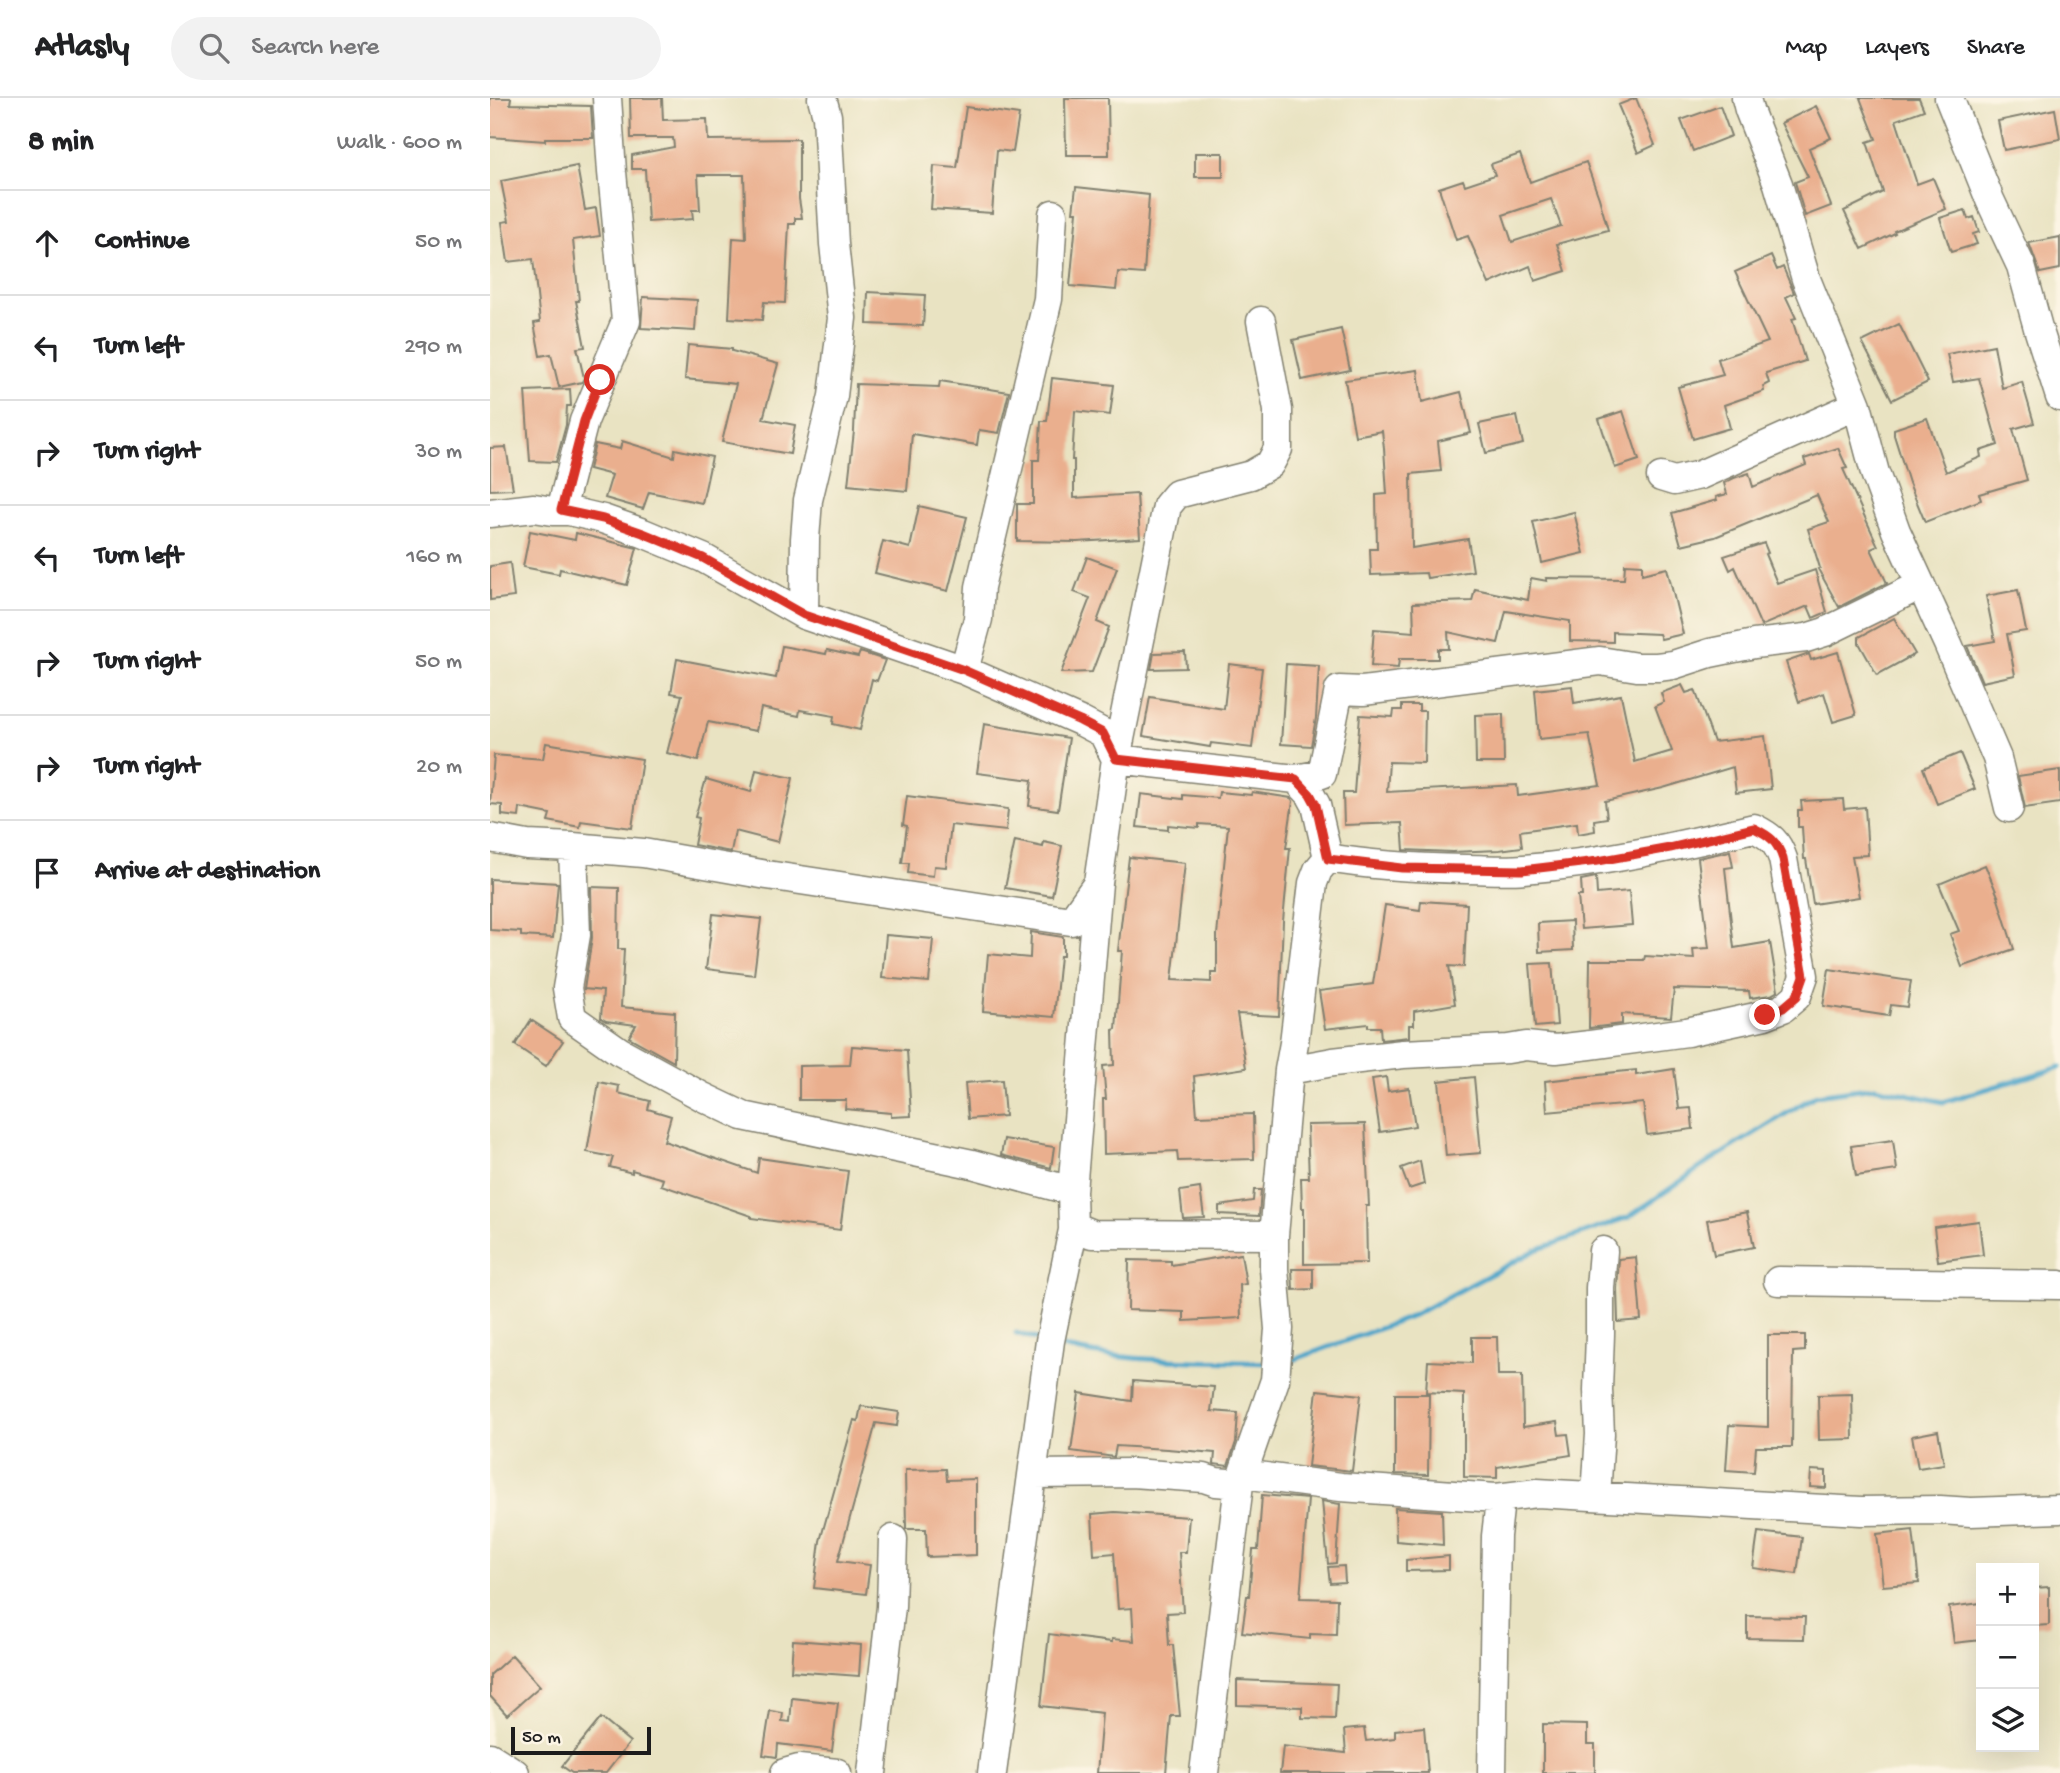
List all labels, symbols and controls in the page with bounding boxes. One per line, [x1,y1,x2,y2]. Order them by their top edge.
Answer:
search box [171,17,661,80]
text: Atlasly [35,29,129,67]
icon: search [195,29,233,67]
text: Search here [251,33,379,64]
text: Map [1785,34,1827,63]
text: Layers [1865,34,1929,63]
text: Share [1967,34,2025,63]
text: 8 min [28,126,94,161]
text: Walk · 600 m [337,130,462,157]
icon: ahead [28,224,66,262]
text: Continue [95,227,189,258]
text: 50 m [415,229,462,256]
icon: left [28,329,66,367]
text: Turn left [95,332,183,363]
text: 290 m [404,334,462,361]
route start [584,364,615,395]
icon: right [28,434,66,472]
text: Turn right [95,437,199,468]
text: 30 m [415,439,462,466]
icon: left [28,539,66,577]
text: Turn left [95,542,183,573]
text: 160 m [406,544,462,571]
icon: right [28,644,66,682]
text: Turn right [95,647,199,678]
text: 50 m [415,649,462,676]
icon: right [28,749,66,787]
text: Turn right [95,752,199,783]
text: 20 m [416,754,462,781]
icon: arrive [28,854,66,892]
text: Arrive at destination [95,857,320,888]
route end [1749,999,1780,1030]
map controls [1976,1563,2039,1752]
button: + [1976,1563,2039,1626]
button: − [1976,1626,2039,1689]
button: layers [1976,1689,2039,1752]
scale bar [511,1724,651,1756]
text: 50 m [522,1727,561,1750]

